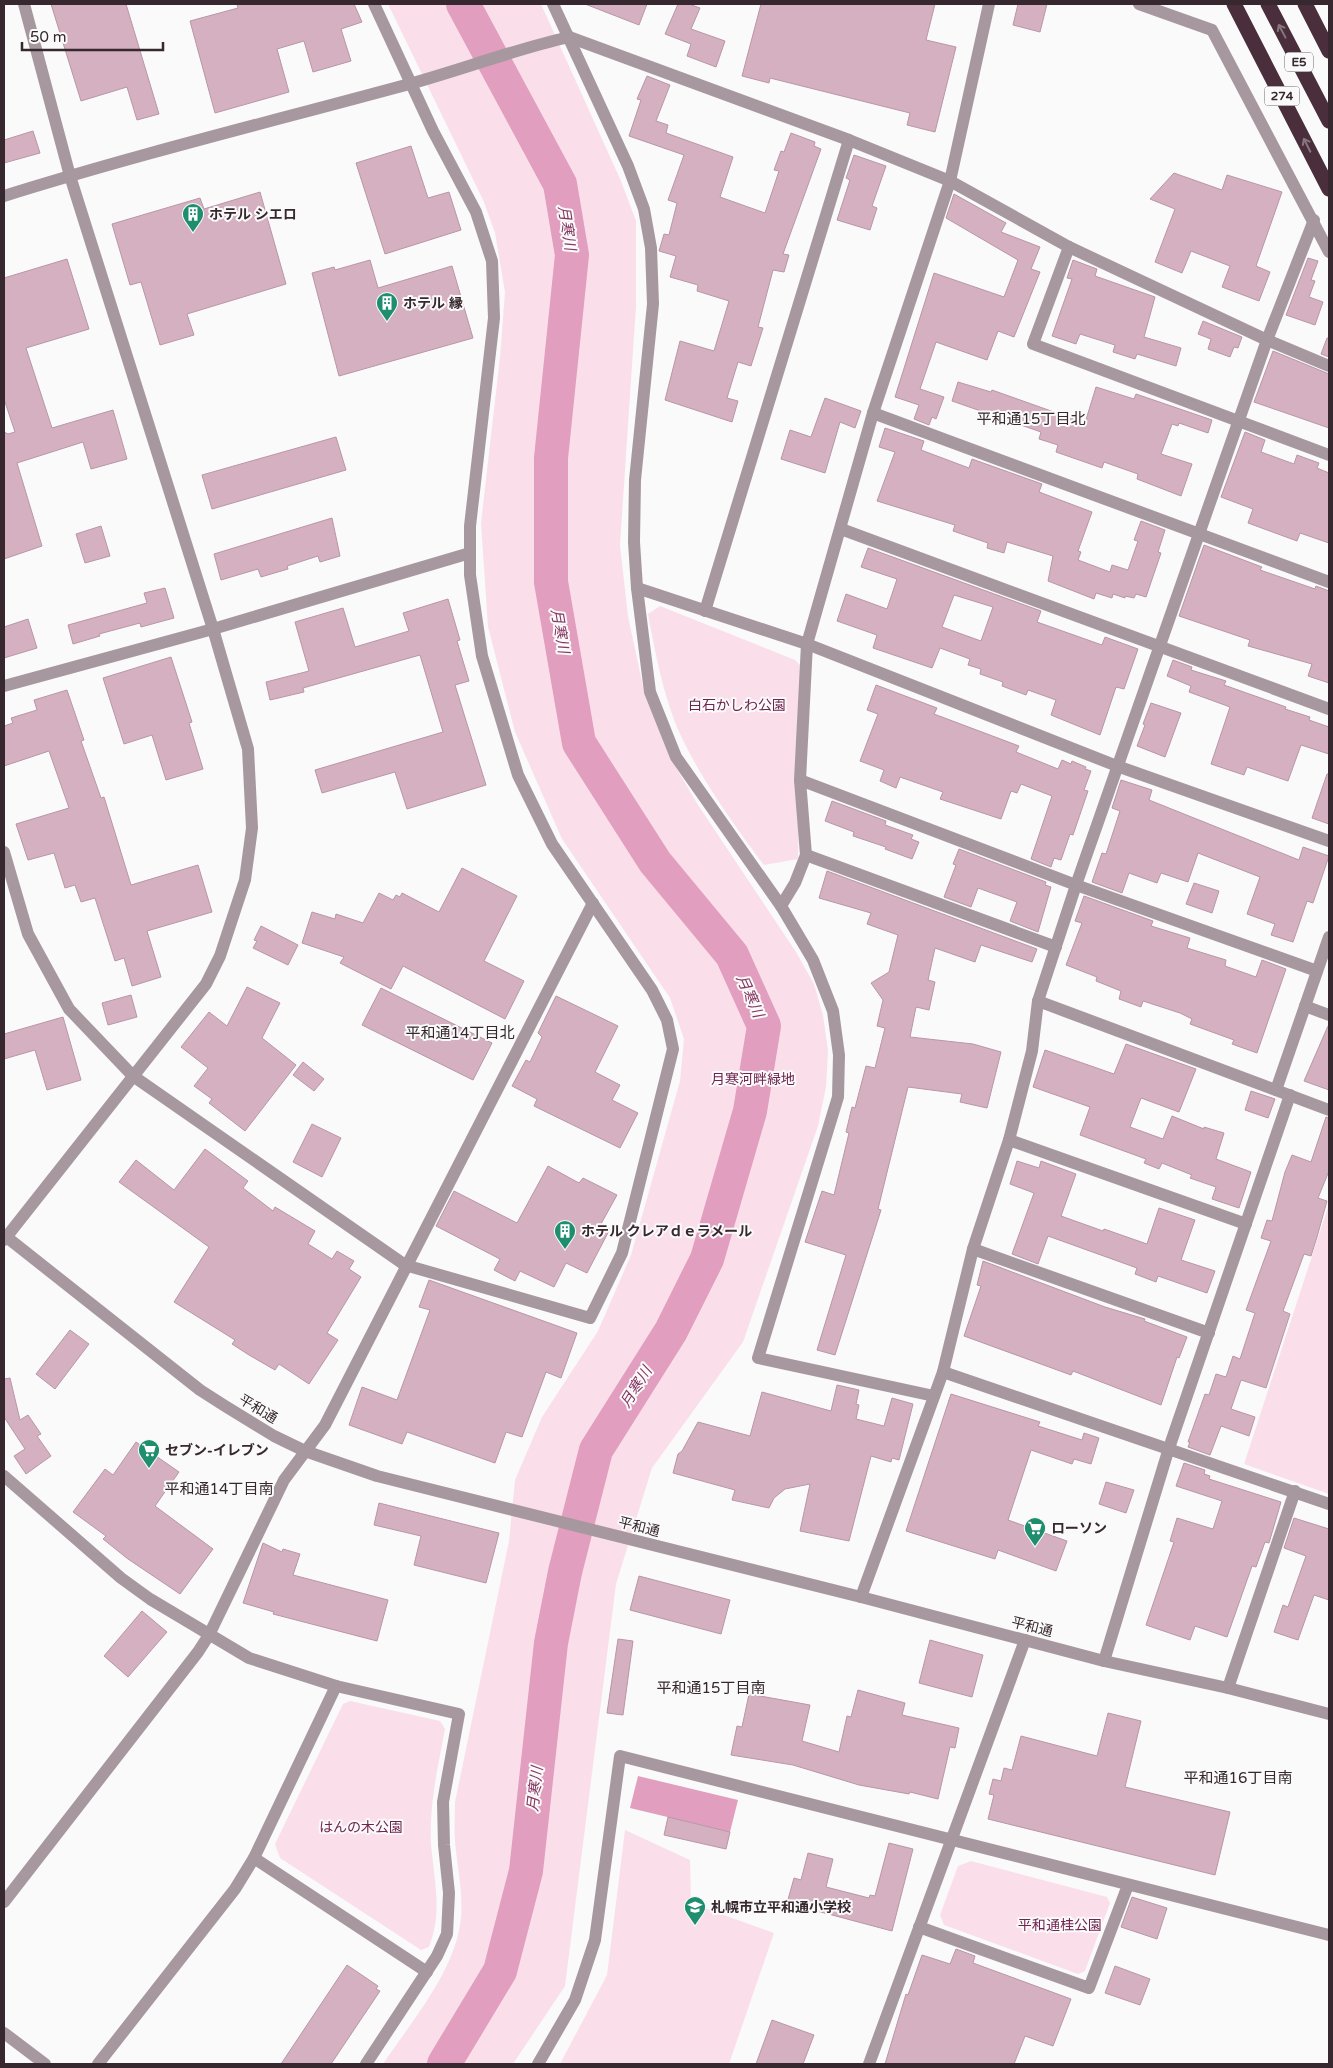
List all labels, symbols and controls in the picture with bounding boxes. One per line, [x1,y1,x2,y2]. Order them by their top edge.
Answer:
scale bar [22,20,164,52]
one-way arrow [1277,24,1286,39]
text: 50 m [30,28,67,46]
road number: E5 [1285,52,1313,72]
road number: 274 [1264,86,1300,105]
one-way arrow [1302,138,1312,153]
building icon: ホテル シエロ [181,202,205,233]
water label: 月寒川 [555,204,580,254]
place label: ホテル シエロ [209,206,297,223]
building icon: ホテル 縁 [375,291,399,322]
place label: ホテル 縁 [403,295,463,312]
district label: 平和通15丁目北 [977,410,1085,428]
water label: 月寒川 [547,607,573,657]
park label: 白石かしわ公園 [688,697,786,714]
water label: 月寒川 [733,972,768,1022]
district label: 平和通14丁目北 [406,1024,514,1042]
park label: 月寒河畔緑地 [711,1071,795,1088]
building icon: ホテル クレアｄｅラメール [553,1219,577,1250]
place label: ホテル クレアｄｅラメール [581,1223,752,1240]
water label: 月寒川 [616,1361,657,1411]
street label: 平和通 [236,1391,280,1427]
supermarket icon: セブン-イレブン [137,1438,161,1469]
place label: セブン-イレブン [165,1442,269,1459]
district label: 平和通14丁目南 [165,1480,273,1498]
street label: 平和通 [617,1514,661,1540]
supermarket icon: ローソン [1023,1516,1047,1547]
place label: ローソン [1051,1520,1107,1537]
street label: 平和通 [1010,1614,1054,1640]
district label: 平和通15丁目南 [657,1679,765,1697]
water label: 月寒川 [524,1764,547,1812]
district label: 平和通16丁目南 [1184,1769,1292,1787]
park label: はんの木公園 [319,1819,403,1836]
school or university icon: 札幌市立平和通小学校 [683,1895,707,1926]
place label: 札幌市立平和通小学校 [711,1899,851,1916]
park label: 平和通桂公園 [1018,1917,1102,1934]

